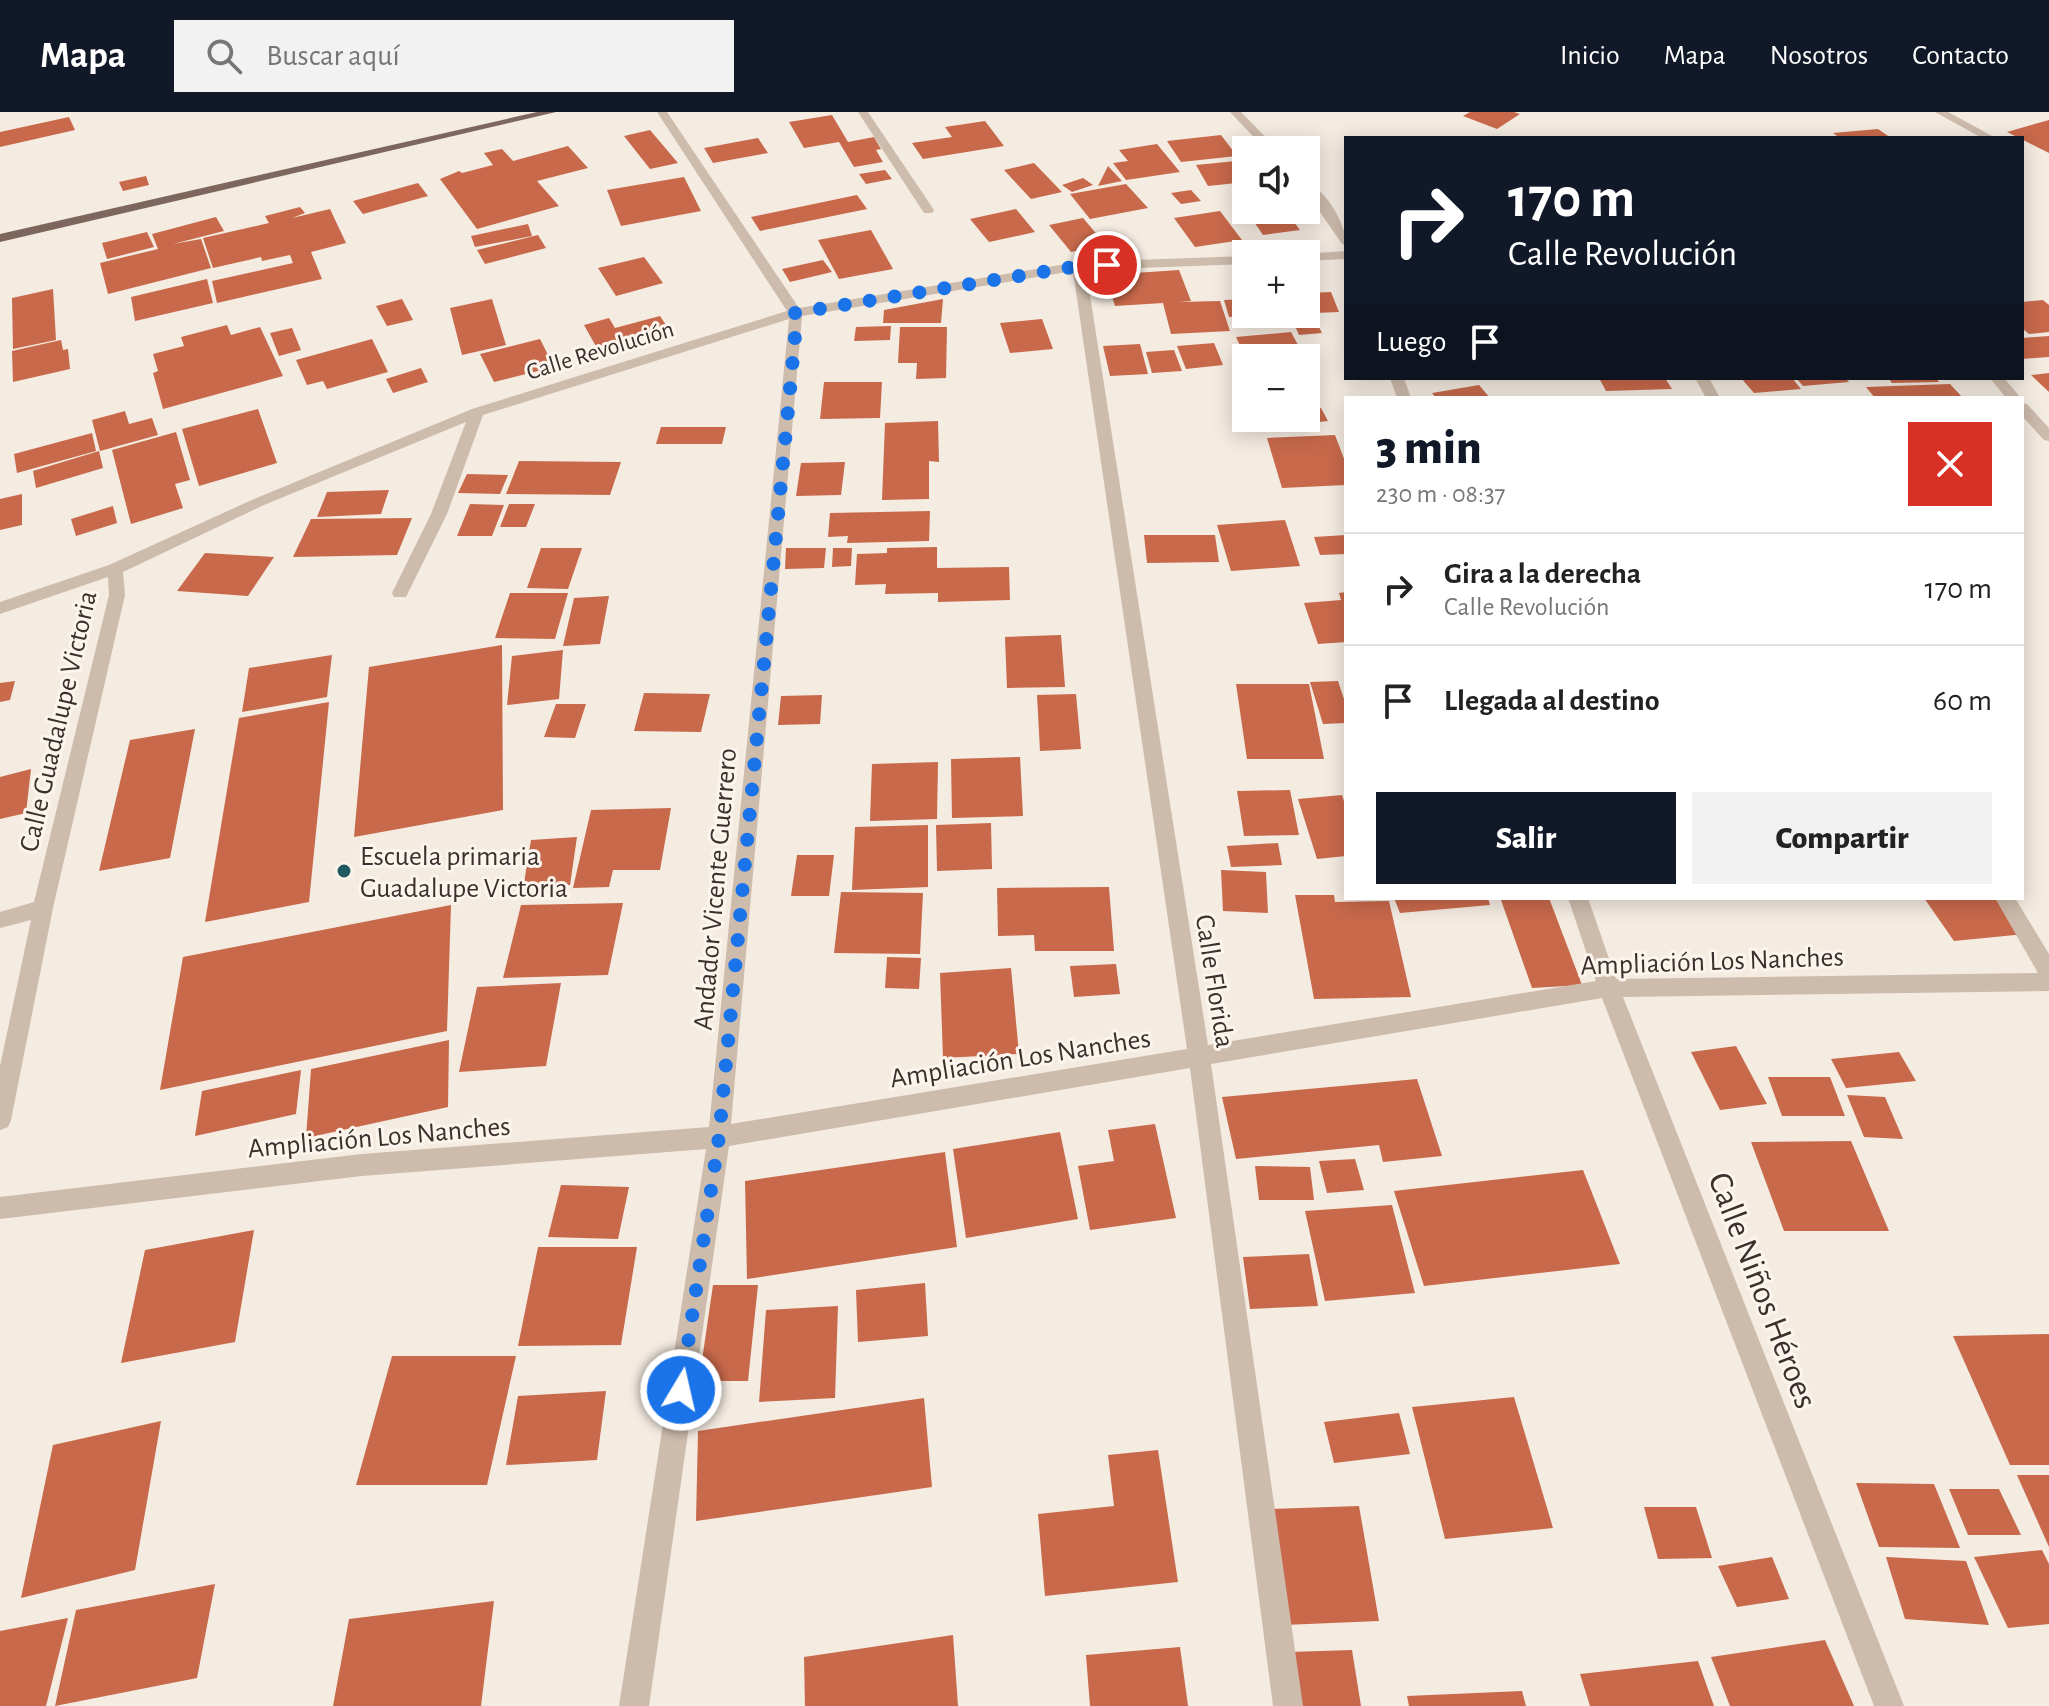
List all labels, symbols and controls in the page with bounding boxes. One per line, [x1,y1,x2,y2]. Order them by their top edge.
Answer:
search box [174,20,734,92]
icon: search [202,34,246,78]
text: Mapa [40,37,126,75]
text: Buscar aquí [266,41,400,71]
text: Inicio [1560,42,1620,70]
text: Mapa [1664,42,1726,70]
text: Nosotros [1770,42,1868,70]
text: Contacto [1912,42,2009,70]
map controls [1232,136,1320,432]
button: sound [1232,136,1320,224]
icon: right [1376,168,1480,272]
text: 170 m [1508,171,1635,227]
pin [1073,231,1141,299]
text: Calle Revolución [1508,236,1737,272]
button: + [1232,240,1320,328]
icon: arrive [1085,243,1129,287]
street label: Calle Revolución [524,317,677,385]
icon: arrive [1463,320,1507,364]
text: Luego [1376,327,1447,357]
button: − [1232,344,1320,432]
button: close [1908,422,1992,506]
text: 3 min [1376,425,1482,473]
text: 230 m · 08:37 [1376,481,1505,507]
text: Gira a la derecha [1444,559,1641,589]
icon: right [1376,567,1420,611]
text: 170 m [1924,574,1992,604]
street label: Calle Guadalupe Victoria [15,588,103,855]
text: Calle Revolución [1444,594,1609,620]
icon: arrive [1376,679,1420,723]
text: Llegada al destino [1444,686,1660,716]
text: 60 m [1933,686,1992,716]
street label: Andador Vicente Guerrero [690,747,742,1032]
button: Salir [1376,792,1676,884]
button: Compartir [1692,792,1992,884]
place label: Escuela primaria Guadalupe Victoria [360,843,568,903]
marker: Escuela primaria Guadalupe Victoria [335,862,353,880]
street label: Calle Florida [1190,913,1238,1050]
street label: Ampliación Los Nanches [1580,943,1844,981]
street label: Ampliación Los Nanches [888,1025,1153,1093]
street label: Ampliación Los Nanches [247,1113,512,1163]
street label: Calle Niños Héroes [1702,1168,1823,1413]
position arrow [639,1348,723,1432]

